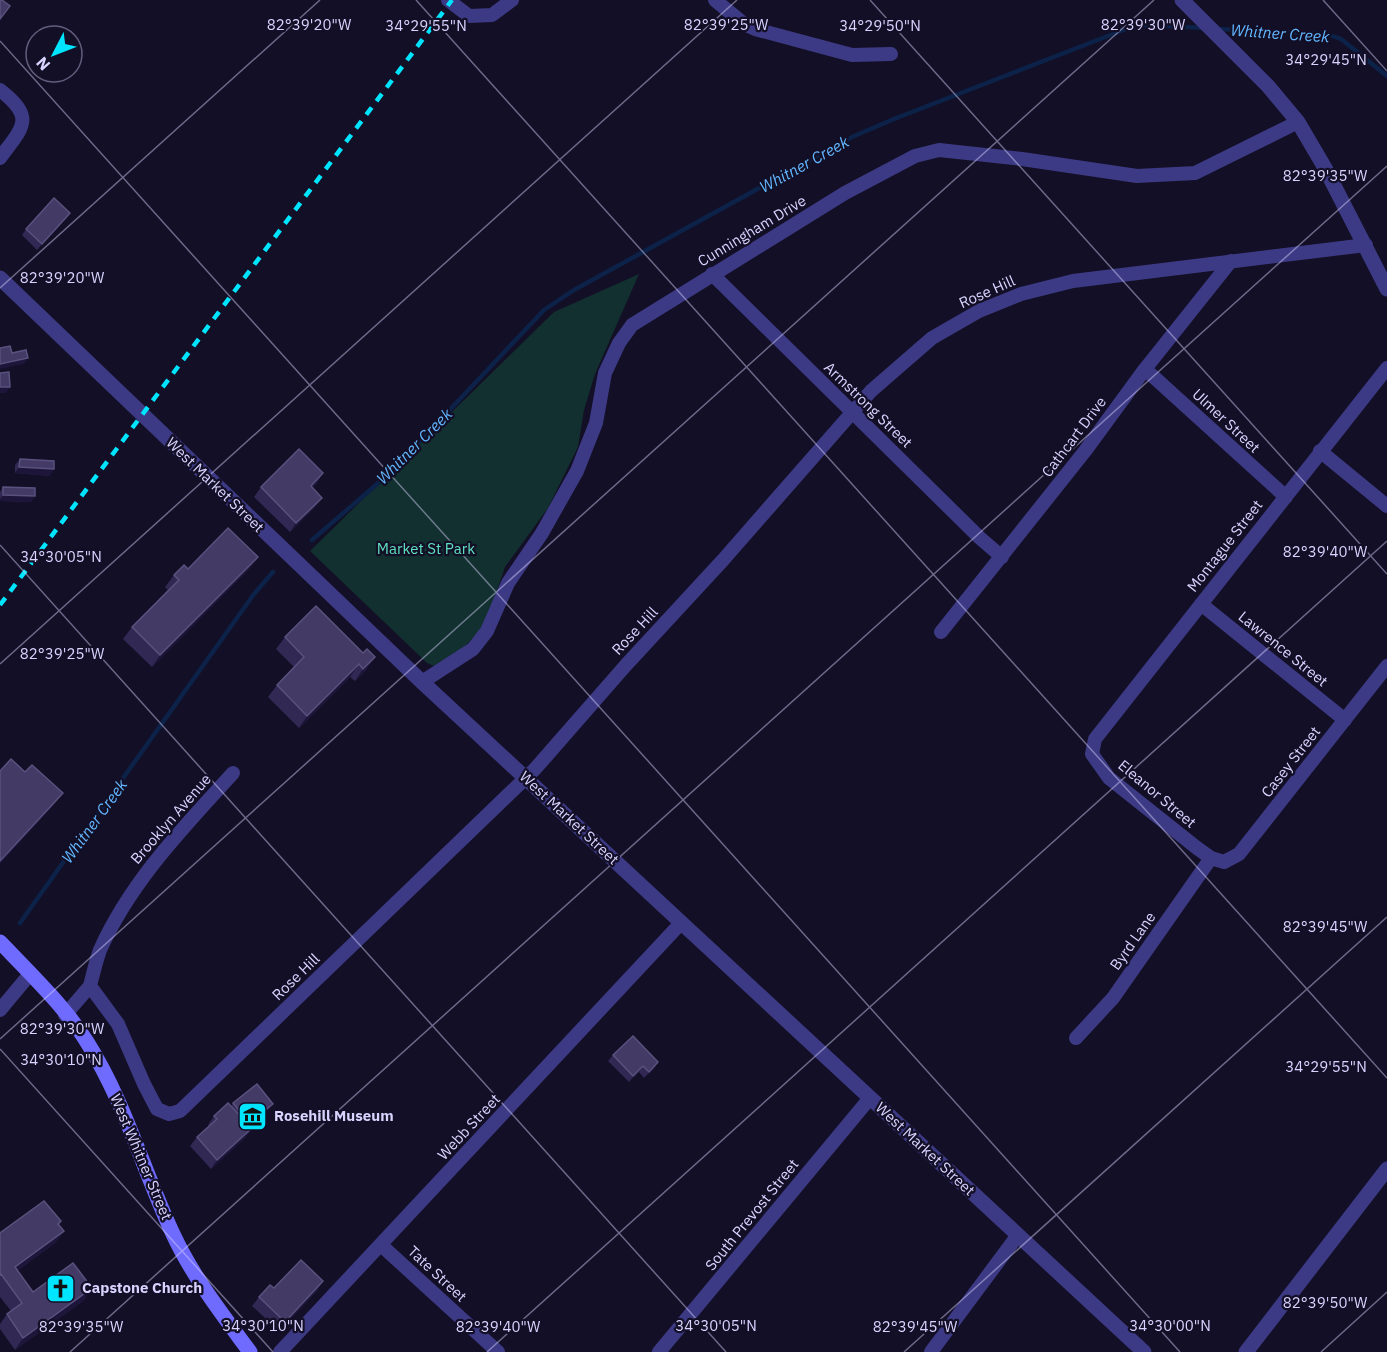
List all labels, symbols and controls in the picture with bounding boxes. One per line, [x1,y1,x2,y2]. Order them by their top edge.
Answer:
text: 82°39'20"W [267,15,352,34]
text: 82°39'25"W [684,15,769,34]
text: 82°39'30"W [1101,15,1186,34]
text: 34°29'55"N [385,16,467,35]
text: 34°29'50"N [839,16,921,35]
water label: Whitner Creek [1230,20,1331,46]
north arrow [24,24,84,84]
text: 34°29'45"N [1285,50,1367,69]
text: N [32,53,54,75]
water label: Whitner Creek [756,131,853,197]
text: 82°39'35"W [1283,166,1368,185]
street label: Cunningham Drive [694,191,809,270]
text: 82°39'20"W [20,268,105,287]
street label: Rose Hill [956,271,1018,312]
street label: Armstrong Street [820,358,917,452]
street label: Ulmer Street [1188,384,1264,457]
street label: Cathcart Drive [1037,393,1110,481]
water label: Whitner Creek [372,403,457,488]
street label: West Market Street [162,433,268,536]
street label: Montague Street [1183,496,1266,596]
park label: Market St Park [377,539,475,558]
text: 82°39'40"W [1283,542,1368,561]
text: 34°30'05"N [20,547,102,566]
street label: Rose Hill [607,602,662,659]
street label: Lawrence Street [1235,607,1332,690]
text: 82°39'25"W [20,644,105,663]
street label: Casey Street [1257,722,1324,801]
street label: Eleanor Street [1114,755,1200,832]
street label: West Market Street [516,767,623,869]
street label: Brooklyn Avenue [126,770,215,868]
water label: Whitner Creek [57,775,132,867]
street label: Byrd Lane [1106,908,1160,974]
text: 82°39'45"W [1283,917,1368,936]
street label: Rose Hill [268,949,324,1004]
text: 82°39'30"W [20,1019,105,1038]
text: 34°30'10"N [20,1050,102,1069]
text: 34°29'55"N [1285,1057,1367,1076]
street label: Webb Street [433,1090,504,1164]
street label: West Whitner Street [106,1091,177,1223]
street label: West Market Street [872,1098,979,1200]
museum icon: Rosehill Museum [237,1100,269,1132]
place label: Rosehill Museum [274,1106,394,1125]
street label: South Prevost Street [701,1155,803,1274]
street label: Tate Street [404,1242,471,1306]
church icon: Capstone Church [45,1272,77,1304]
place label: Capstone Church [82,1278,202,1297]
text: 82°39'50"W [1283,1293,1368,1312]
text: 34°30'10"N [222,1316,304,1335]
text: 34°30'05"N [675,1316,757,1335]
text: 34°30'00"N [1129,1316,1211,1335]
text: 82°39'35"W [39,1317,124,1336]
text: 82°39'40"W [456,1317,541,1336]
text: 82°39'45"W [873,1317,958,1336]

